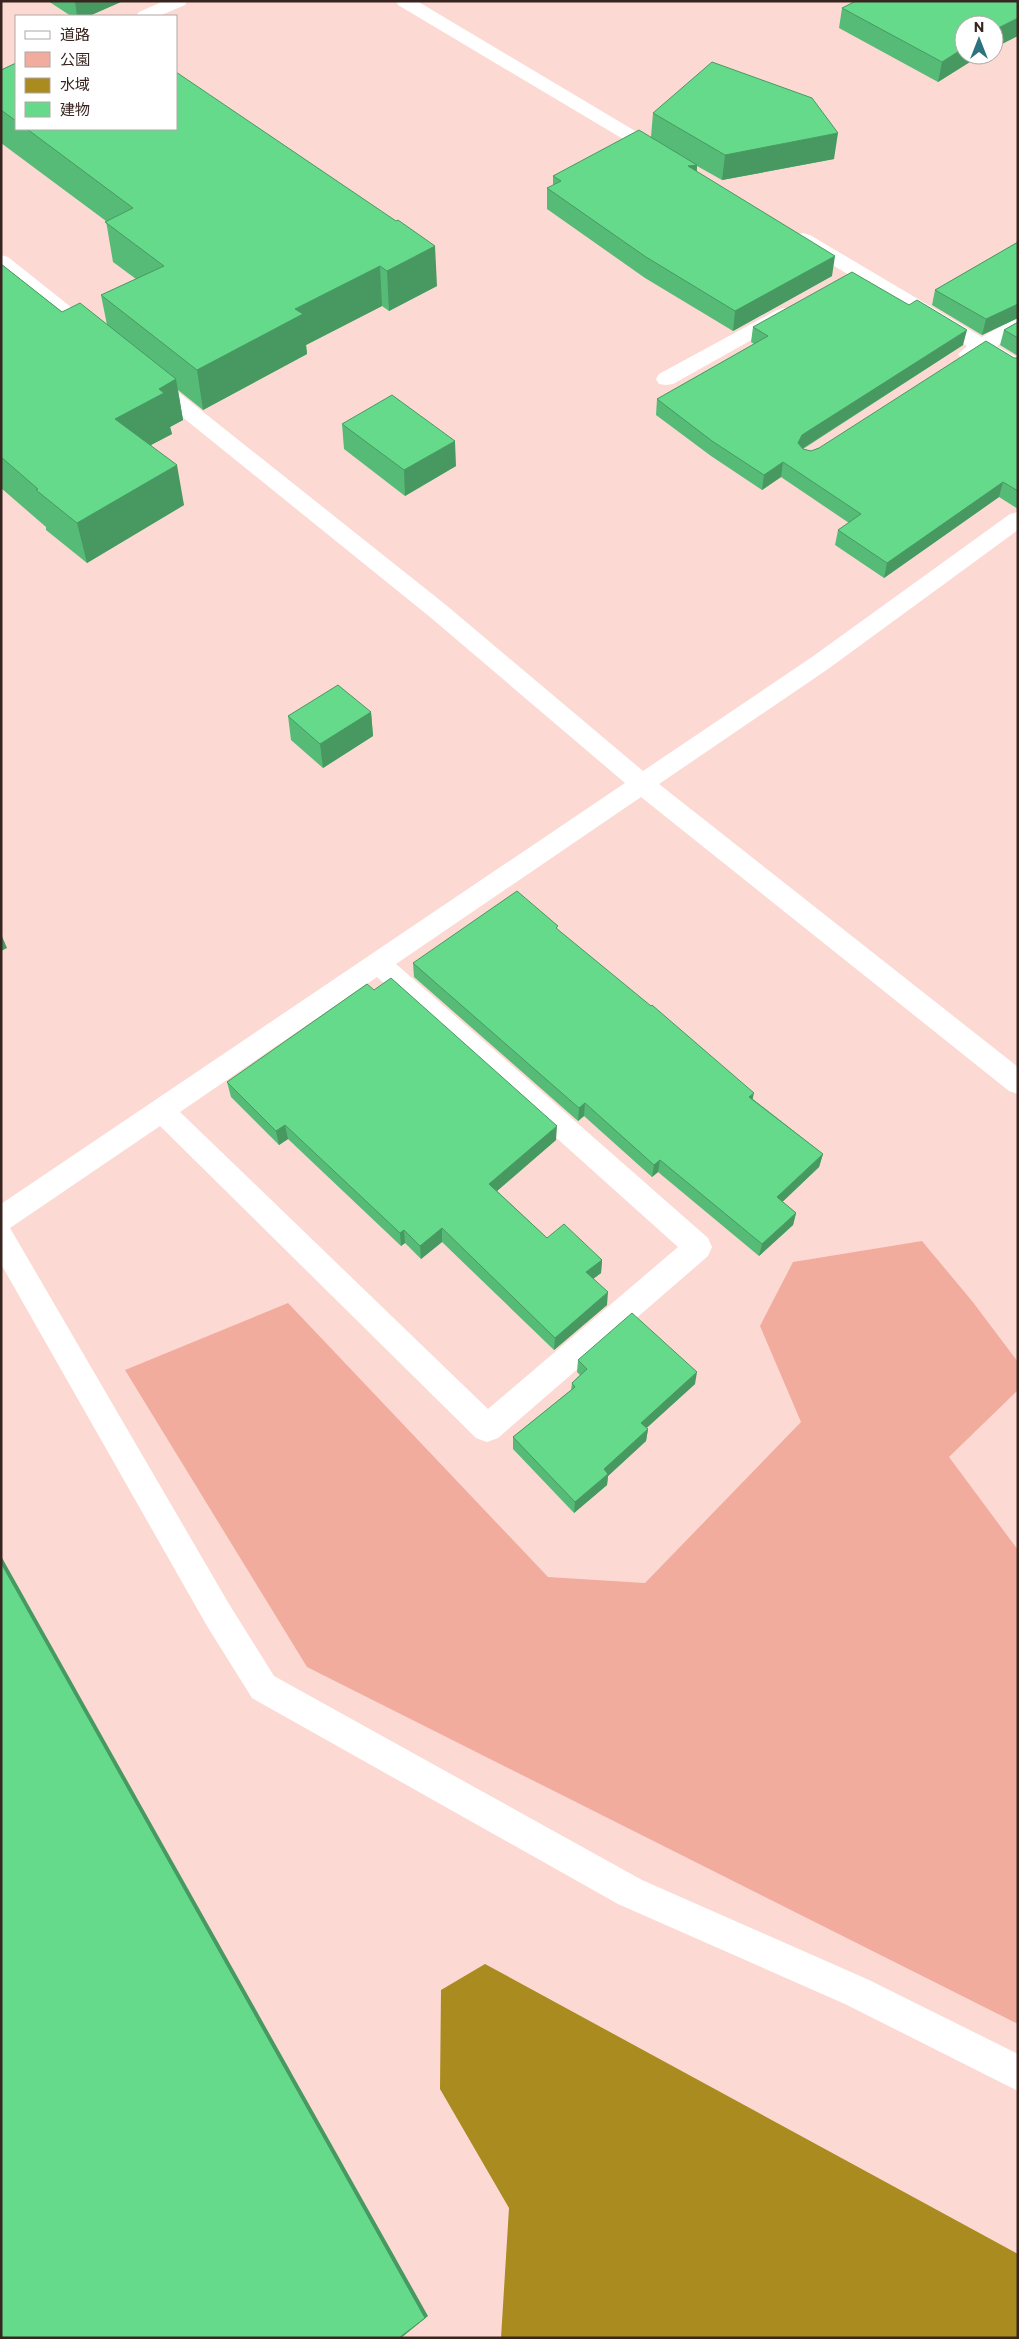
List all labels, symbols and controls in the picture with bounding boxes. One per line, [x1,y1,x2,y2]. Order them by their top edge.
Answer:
legend [15,15,178,130]
north arrow [954,15,1004,65]
text: N [974,18,984,35]
text: 道路 [60,25,90,43]
text: 公園 [60,50,90,68]
text: 水域 [60,75,90,93]
text: 建物 [60,100,90,118]

